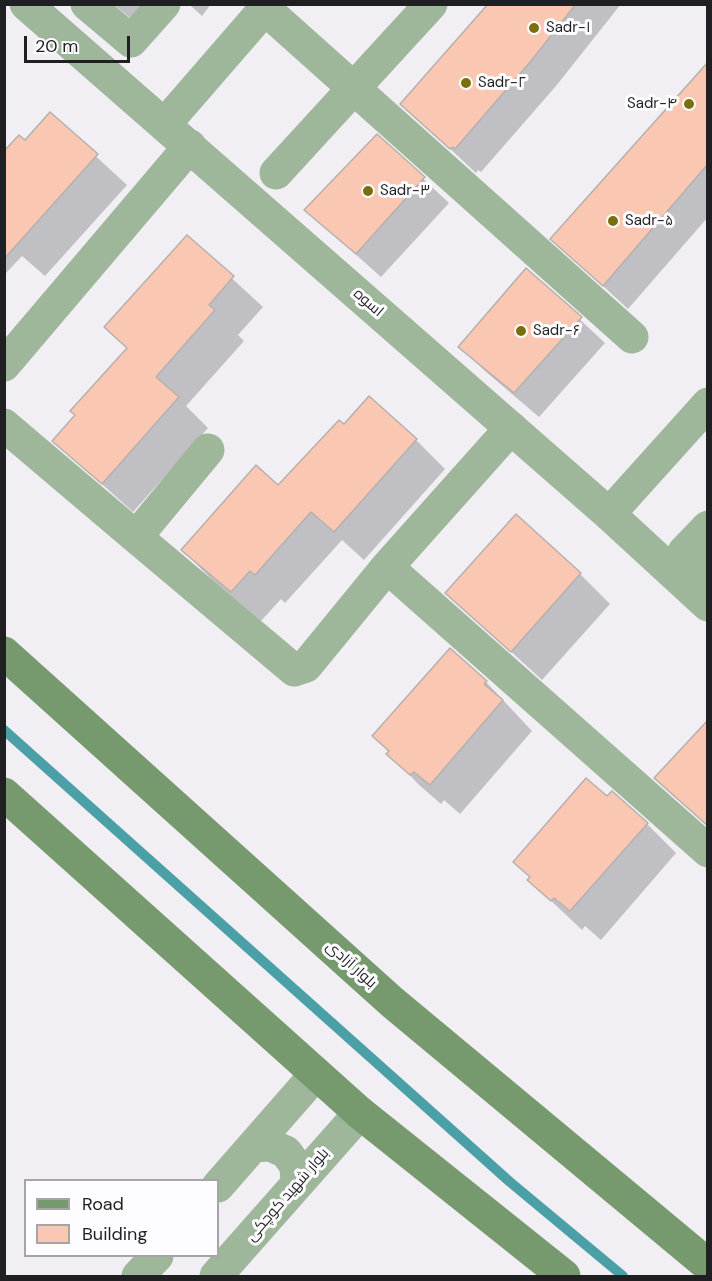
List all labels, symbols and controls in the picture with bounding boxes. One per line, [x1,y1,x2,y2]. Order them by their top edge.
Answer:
place label: Sadr-۱ [546,19,591,37]
marker: Sadr-۱ [527,21,541,35]
scale bar [27,24,134,62]
text: 20 m [35,34,78,58]
place label: Sadr-۲ [478,74,526,92]
marker: Sadr-۲ [459,76,473,90]
place label: Sadr-۴ [627,95,677,113]
marker: Sadr-۴ [682,97,696,111]
place label: Sadr-۳ [380,182,430,200]
marker: Sadr-۳ [361,184,375,198]
place label: Sadr-۵ [625,212,673,230]
marker: Sadr-۵ [606,214,620,228]
street label: اسوه [349,285,387,321]
place label: Sadr-۶ [533,322,580,340]
marker: Sadr-۶ [514,324,528,338]
street label: بلوار آزادی [322,938,380,992]
street label: بلوار شهید کوچکی [243,1145,333,1245]
legend [24,1179,219,1257]
text: Road [82,1192,124,1216]
text: Building [82,1222,147,1246]

